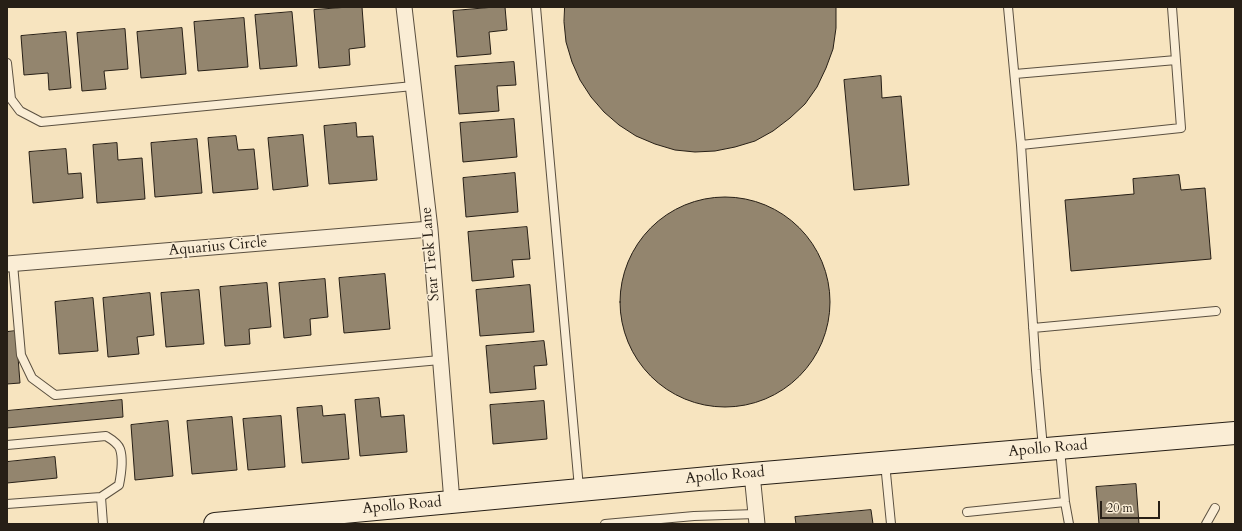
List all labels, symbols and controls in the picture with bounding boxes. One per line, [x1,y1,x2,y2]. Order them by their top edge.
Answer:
street label: Star Trek Lane [418,206,444,302]
street label: Aquarius Circle [168,234,268,260]
street label: Apollo Road [1008,437,1088,461]
street label: Apollo Road [685,464,765,488]
scale bar [1102,493,1162,519]
street label: Apollo Road [362,494,442,518]
text: 20 m [1107,500,1133,516]

